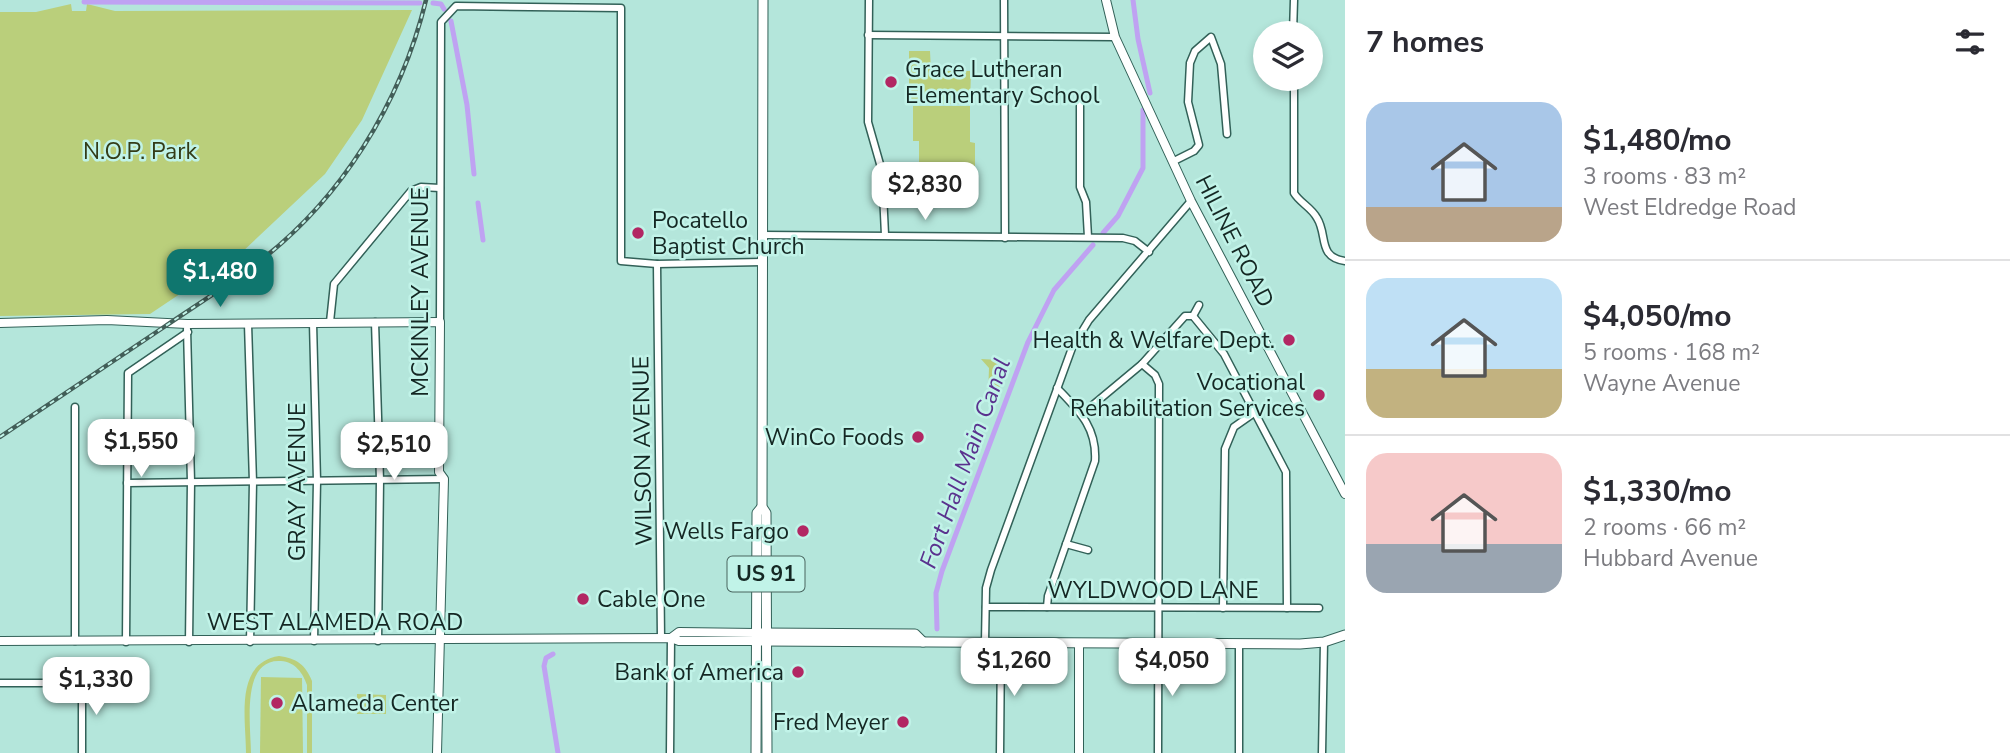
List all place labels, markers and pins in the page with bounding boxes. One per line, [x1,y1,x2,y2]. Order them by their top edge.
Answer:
place label: Grace Lutheran Elementary School [905,54,1100,111]
marker: Grace Lutheran Elementary School [883,74,899,90]
pin: $2,830 [868,162,982,222]
place label: Pocatello Baptist Church [652,205,805,262]
marker: Pocatello Baptist Church [630,225,646,241]
pin: $1,480 [163,250,277,309]
place label: Health & Welfare Dept. [1033,325,1275,356]
marker: Health & Welfare Dept. [1281,332,1297,348]
place label: Vocational Rehabilitation Services [1070,367,1305,424]
marker: Vocational Rehabilitation Services [1311,387,1327,403]
pin: $1,550 [84,420,198,479]
pin: $2,510 [337,422,451,482]
place label: WinCo Foods [765,422,904,453]
marker: WinCo Foods [910,429,926,445]
place label: Wells Fargo [664,516,789,547]
marker: Wells Fargo [795,523,811,539]
place label: Cable One [597,584,705,615]
marker: Cable One [575,591,591,607]
pin: $1,260 [957,638,1071,698]
pin: $4,050 [1115,638,1229,698]
place label: Bank of America [615,657,784,688]
pin: $1,330 [39,658,153,717]
marker: Bank of America [790,664,806,680]
place label: Alameda Center [291,688,459,719]
marker: Alameda Center [269,695,285,711]
place label: Fred Meyer [773,707,890,738]
marker: Fred Meyer [895,714,911,730]

